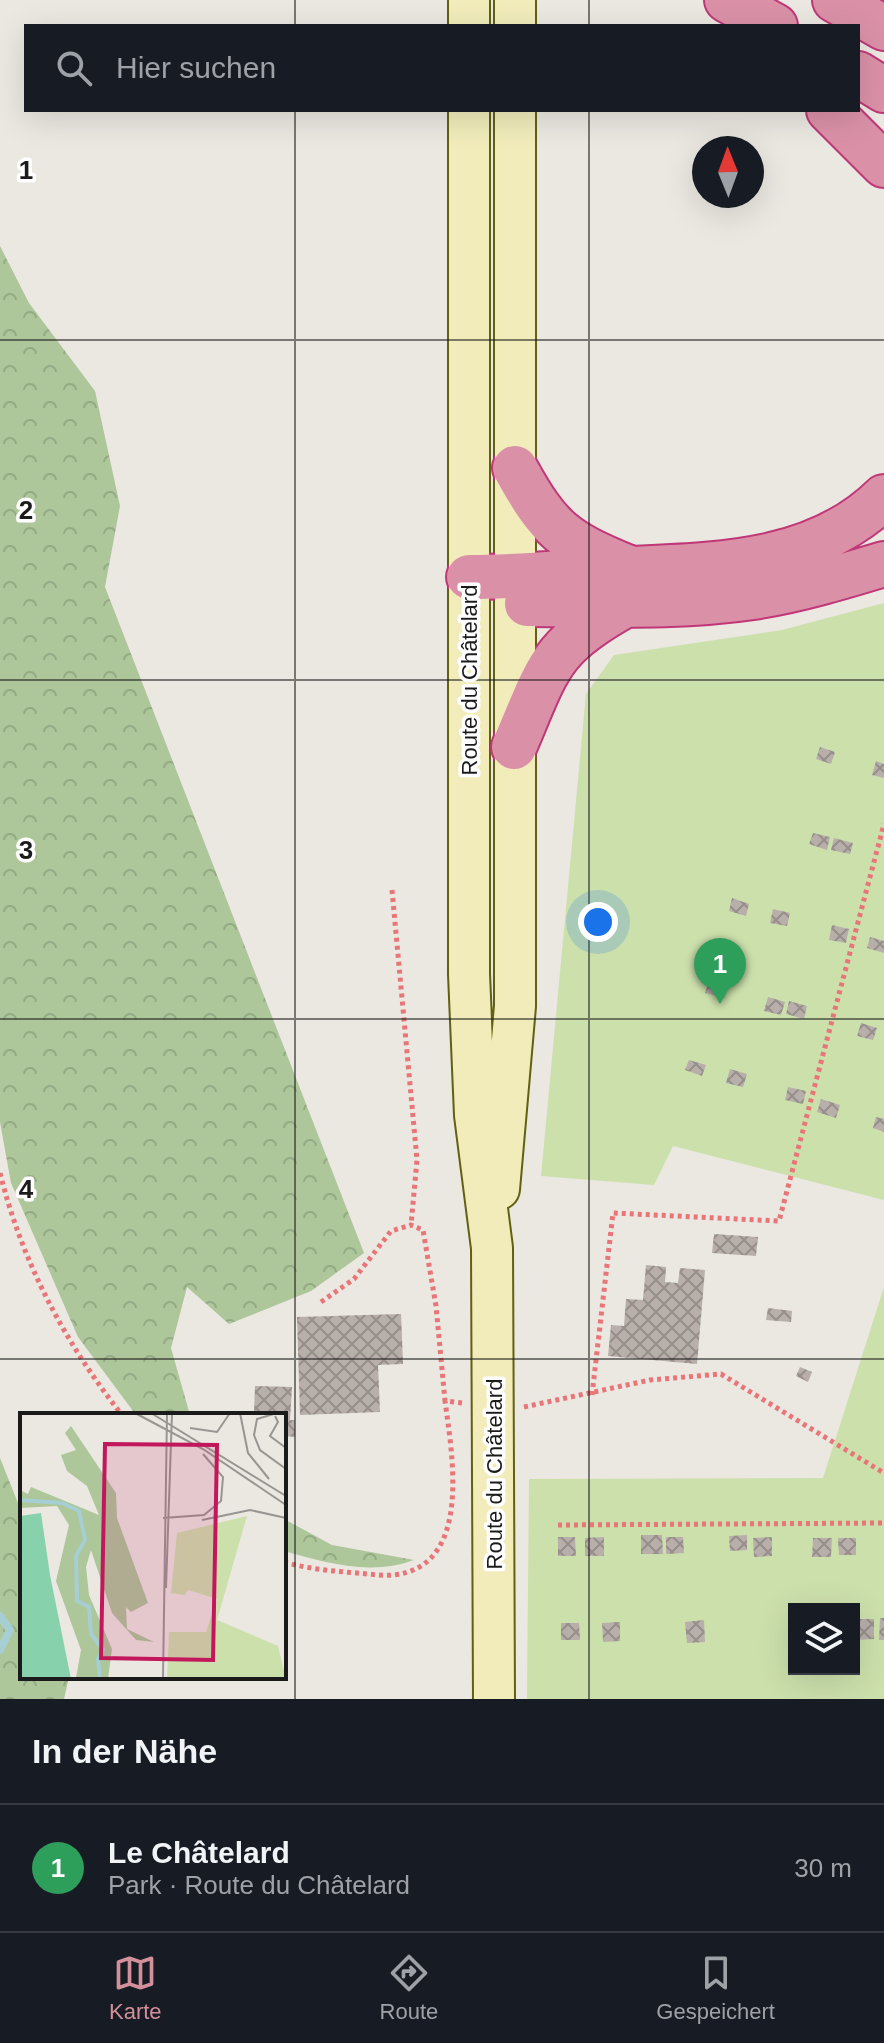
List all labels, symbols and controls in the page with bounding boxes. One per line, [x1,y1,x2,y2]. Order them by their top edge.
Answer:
search box [24,24,860,112]
icon: search [52,46,96,90]
text: Hier suchen [116,51,276,84]
north arrow [692,136,764,208]
text: 1 [19,155,33,185]
text: 2 [19,495,33,525]
street label: Route du Châtelard [457,585,482,775]
text: 3 [19,835,33,865]
your location [578,902,618,942]
pin: 1 [694,938,746,1004]
text: 4 [19,1174,34,1204]
street label: Route du Châtelard [482,1379,507,1569]
inset map [20,1413,286,1679]
map controls [788,1603,860,1675]
button: layers [788,1603,860,1675]
text: In der Nähe [32,1732,217,1770]
text: Le Châtelard [108,1836,290,1869]
text: 1 [51,1853,65,1883]
text: 30 m [794,1853,852,1883]
text: Park · Route du Châtelard [108,1870,410,1900]
tab: Karte [109,1951,162,2025]
tab: Route [380,1951,438,2025]
tab: Gespeichert [656,1951,775,2025]

